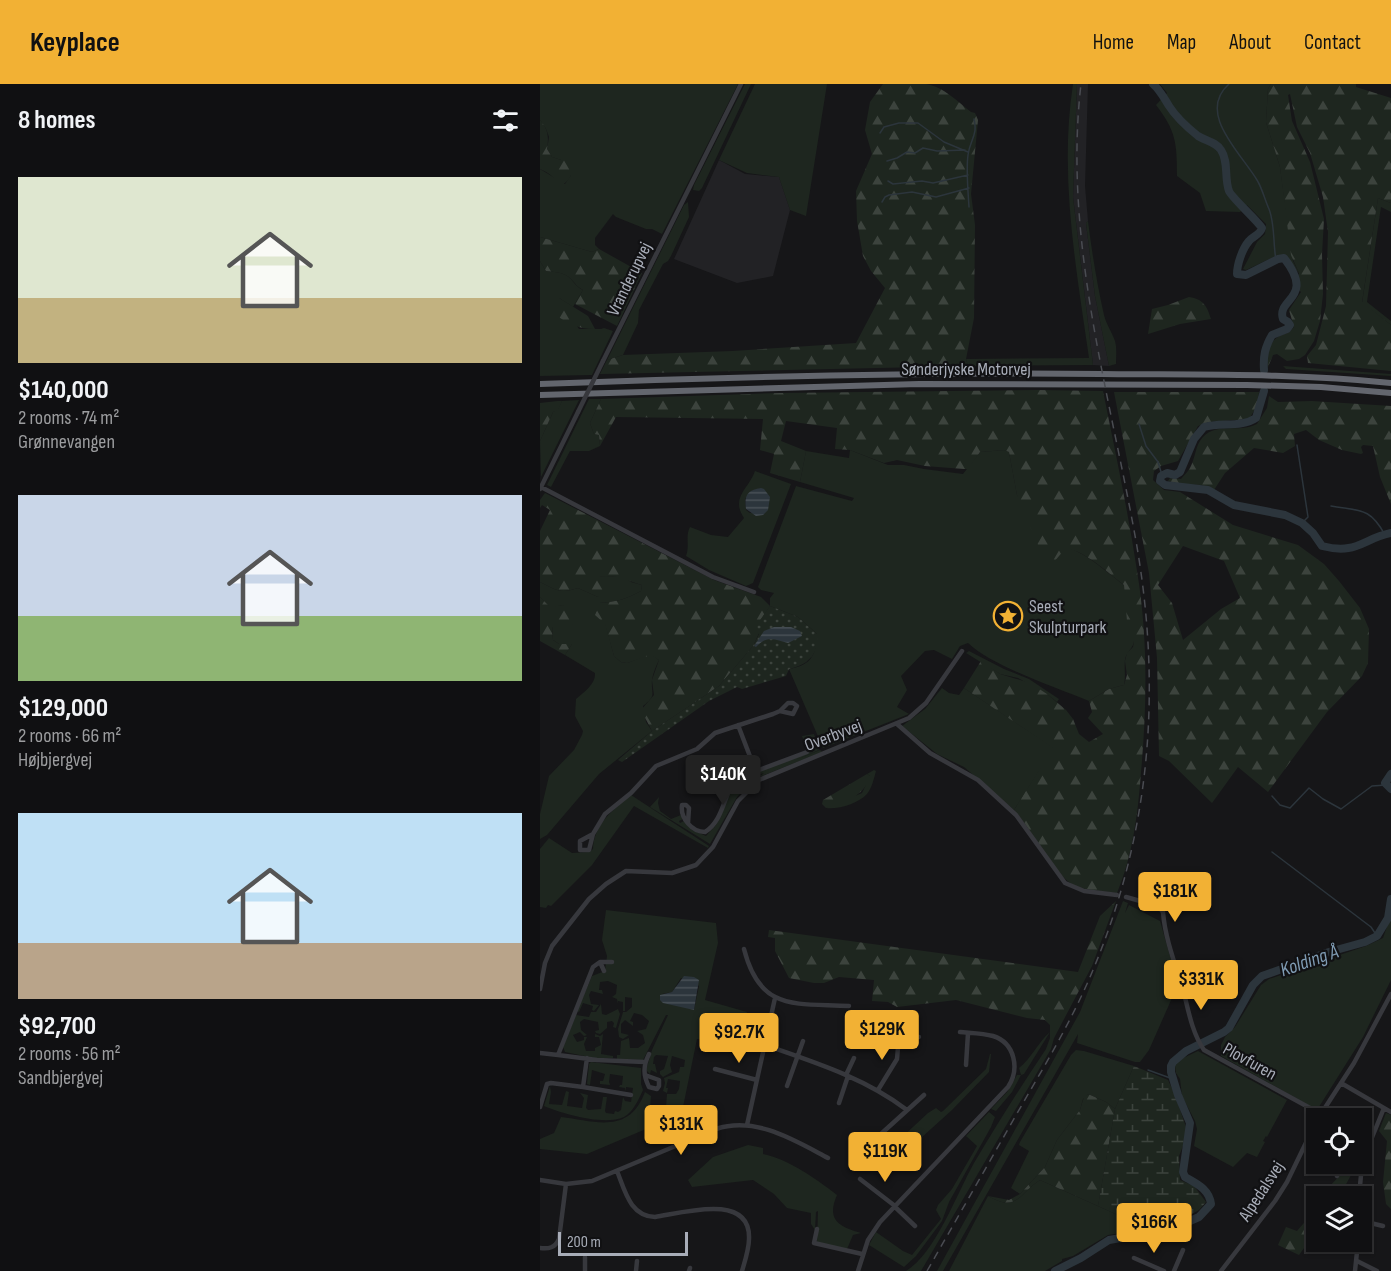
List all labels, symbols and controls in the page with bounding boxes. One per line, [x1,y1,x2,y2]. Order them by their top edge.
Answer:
text: Keyplace [30,26,120,59]
text: Home [1093,30,1134,55]
text: Map [1167,30,1196,55]
text: About [1229,30,1271,55]
text: Contact [1304,30,1361,55]
icon: filters [489,104,522,137]
text: 8 homes [18,105,96,136]
icon: home [216,216,324,324]
street label: Vranderupvej [603,239,656,319]
street label: Sønderjyske Motorvej [901,359,1031,380]
text: $140,000 [18,375,109,406]
text: 2 rooms · 74 m² [18,406,119,430]
text: Grønnevangen [18,430,115,454]
icon: home [216,534,324,642]
place label: Seest Skulpturpark [1029,596,1107,638]
place icon: Seest Skulpturpark [992,600,1024,632]
text: $129,000 [18,693,108,724]
street label: Overbyvej [802,715,865,756]
text: 2 rooms · 66 m² [18,724,122,748]
text: Højbjergvej [18,748,92,772]
pin: $140K [681,755,765,806]
text: $140K [700,762,746,786]
icon: home [216,852,324,960]
pin: $181K [1133,872,1217,923]
text: $181K [1152,879,1198,903]
water label: Kolding Å [1277,940,1342,982]
pin: $331K [1159,960,1243,1011]
text: $331K [1178,967,1224,991]
pin: $129K [840,1010,924,1061]
text: $92,700 [18,1011,96,1042]
pin: $92.7K [690,1013,788,1064]
text: $129K [859,1017,905,1041]
text: $92.7K [713,1020,765,1044]
street label: Plovfuren [1219,1038,1280,1085]
text: 2 rooms · 56 m² [18,1042,121,1066]
text: Sandbjergvej [18,1066,103,1090]
pin: $131K [639,1105,723,1156]
map controls [1306,1108,1372,1252]
button: locate [1306,1108,1372,1174]
text: $131K [659,1112,703,1136]
pin: $119K [843,1132,927,1183]
text: $119K [862,1139,908,1163]
street label: Alpedalsvej [1234,1157,1289,1226]
button: layers [1306,1186,1372,1252]
pin: $166K [1112,1203,1196,1254]
text: $166K [1131,1210,1177,1234]
scale bar [558,1229,688,1256]
text: 200 m [567,1233,601,1252]

